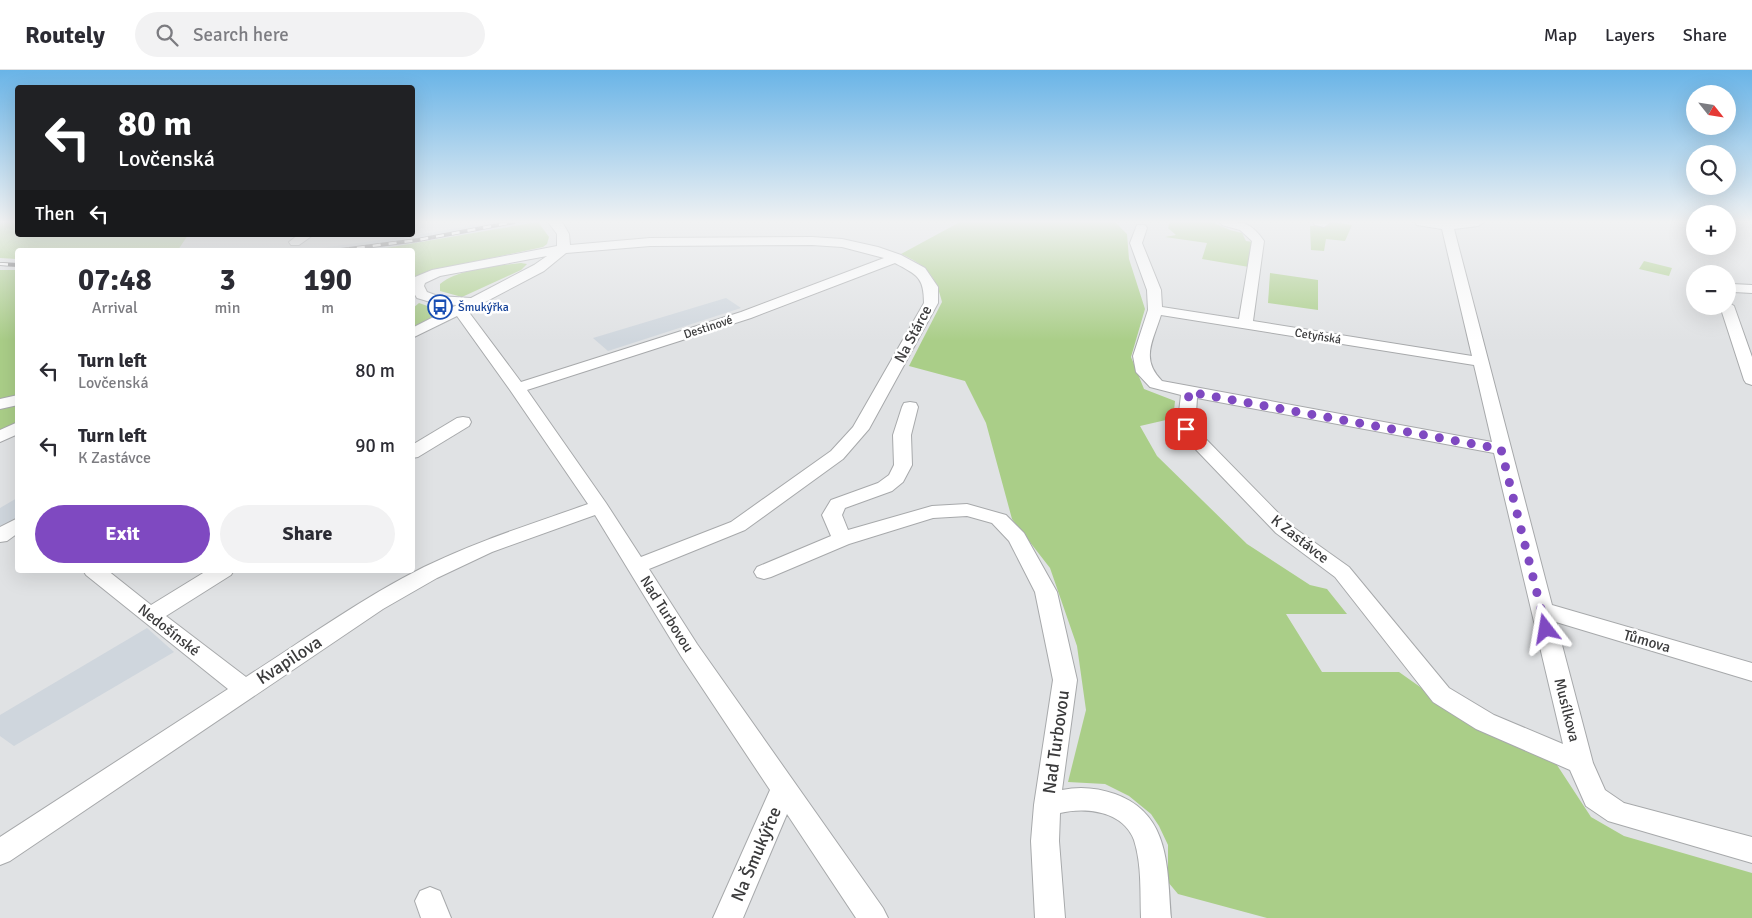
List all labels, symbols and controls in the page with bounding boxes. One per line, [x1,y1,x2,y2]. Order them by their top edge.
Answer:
search box [135,12,485,57]
text: Routely [25,20,105,50]
icon: search [153,21,181,49]
text: Search here [193,23,289,47]
text: Map [1544,24,1577,46]
text: Layers [1605,24,1655,46]
text: Share [1683,24,1727,46]
north arrow [1686,85,1736,135]
map controls [1686,85,1736,315]
text: 80 m [118,102,192,145]
icon: left [35,105,100,170]
text: Lovčenská [118,145,215,172]
button: search [1686,145,1736,195]
icon: left [85,200,113,228]
text: Then [35,202,75,226]
button: + [1686,205,1736,255]
text: 07:48 [78,262,152,299]
text: 3 [219,262,236,299]
text: 190 [303,262,352,299]
button: − [1686,265,1736,315]
bus stop icon: Šmukýřka [427,294,453,320]
text: Arrival [92,298,138,318]
text: min [215,298,240,318]
text: m [321,298,334,318]
place label: Šmukýřka [458,300,509,315]
street label: Na Stárce [890,302,936,366]
street label: Destinové [682,313,735,342]
street label: Cetyňská [1294,325,1342,348]
text: Turn left [78,349,147,373]
icon: left [35,357,63,385]
text: 80 m [355,359,395,383]
text: Lovčenská [78,373,149,393]
pin [1165,408,1207,450]
icon: arrive [1172,415,1200,443]
text: Turn left [78,424,147,448]
icon: left [35,432,63,460]
text: 90 m [355,434,395,458]
text: K Zastávce [78,448,151,468]
button: Exit [35,505,210,563]
button: Share [220,505,395,563]
street label: K Zastávce [1268,511,1332,567]
street label: Nad Turbovou [636,572,698,656]
street label: Nedošínské [134,600,204,660]
position arrow [1519,602,1571,654]
street label: Tůmova [1621,626,1673,656]
street label: Kvapilova [252,631,326,689]
street label: Musílkova [1550,676,1584,744]
street label: Nad Turbovou [1038,689,1074,795]
street label: Na Šmukýřce [726,803,786,905]

